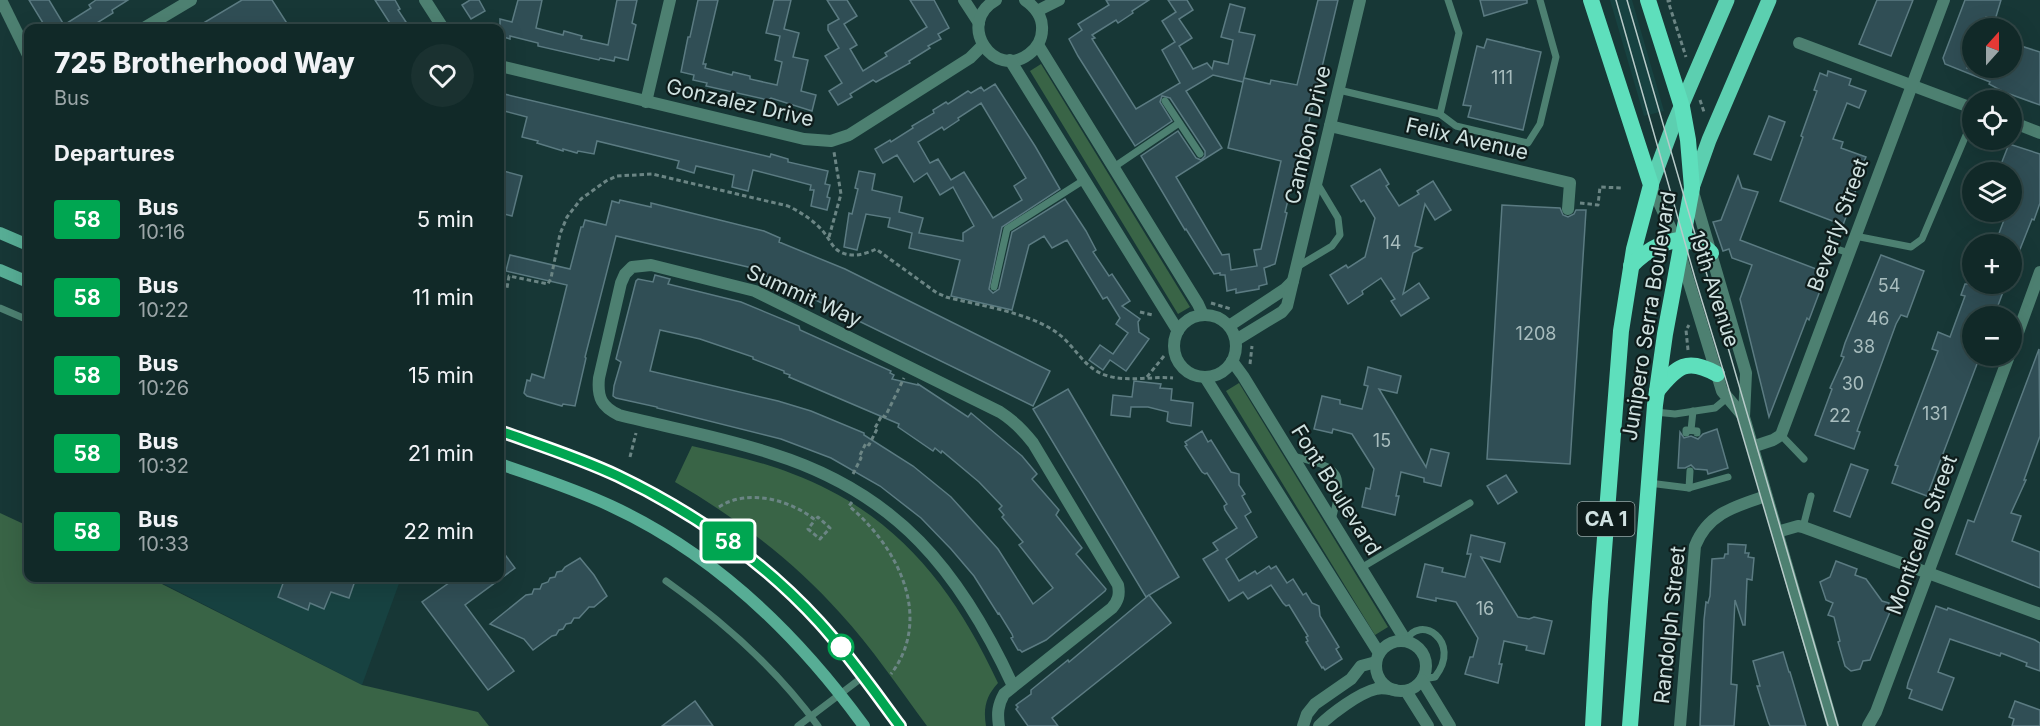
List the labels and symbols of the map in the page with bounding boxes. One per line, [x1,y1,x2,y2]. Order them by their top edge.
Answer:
north arrow [1962,18,2022,78]
street label: Cambon Drive [1279,63,1336,207]
house number: 111 [1491,67,1513,88]
street label: Gonzalez Drive [664,73,816,132]
street label: Felix Avenue [1403,112,1531,165]
street label: Beverly Street [1802,155,1873,295]
street label: Junipero Serra Boulevard [1616,189,1681,442]
street label: 19th Avenue [1684,228,1745,350]
house number: 14 [1383,232,1401,253]
street label: Summit Way [743,259,866,332]
house number: 54 [1878,275,1900,296]
house number: 46 [1867,308,1889,329]
house number: 1208 [1516,323,1556,344]
house number: 38 [1853,336,1875,357]
house number: 30 [1842,373,1864,394]
house number: 131 [1922,403,1948,424]
house number: 22 [1829,405,1851,426]
street label: Font Boulevard [1286,420,1386,560]
house number: 15 [1373,430,1391,451]
street label: Monticello Street [1881,451,1962,618]
road number: CA 1 [1578,502,1634,536]
line badge: 58 [701,522,755,560]
street label: Randolph Street [1649,545,1690,705]
house number: 16 [1476,598,1494,619]
unlabelled marker [828,634,854,660]

